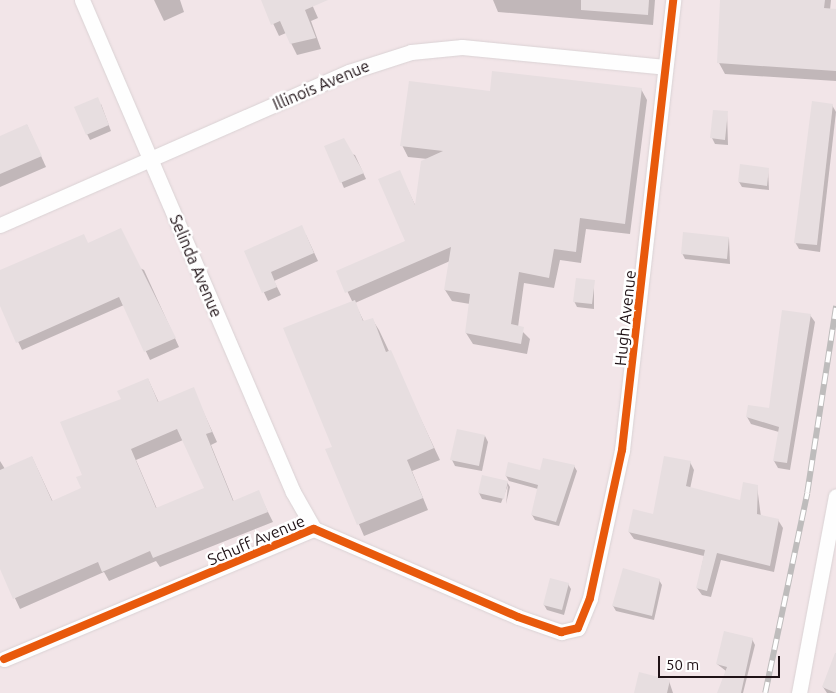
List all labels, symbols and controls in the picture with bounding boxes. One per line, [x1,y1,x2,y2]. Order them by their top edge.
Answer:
street label: Illinois Avenue [270,56,372,114]
street label: Selinda Avenue [166,212,226,320]
street label: Hugh Avenue [610,269,640,367]
street label: Schuff Avenue [204,511,308,569]
scale bar [661,646,784,678]
text: 50 m [666,656,699,673]

